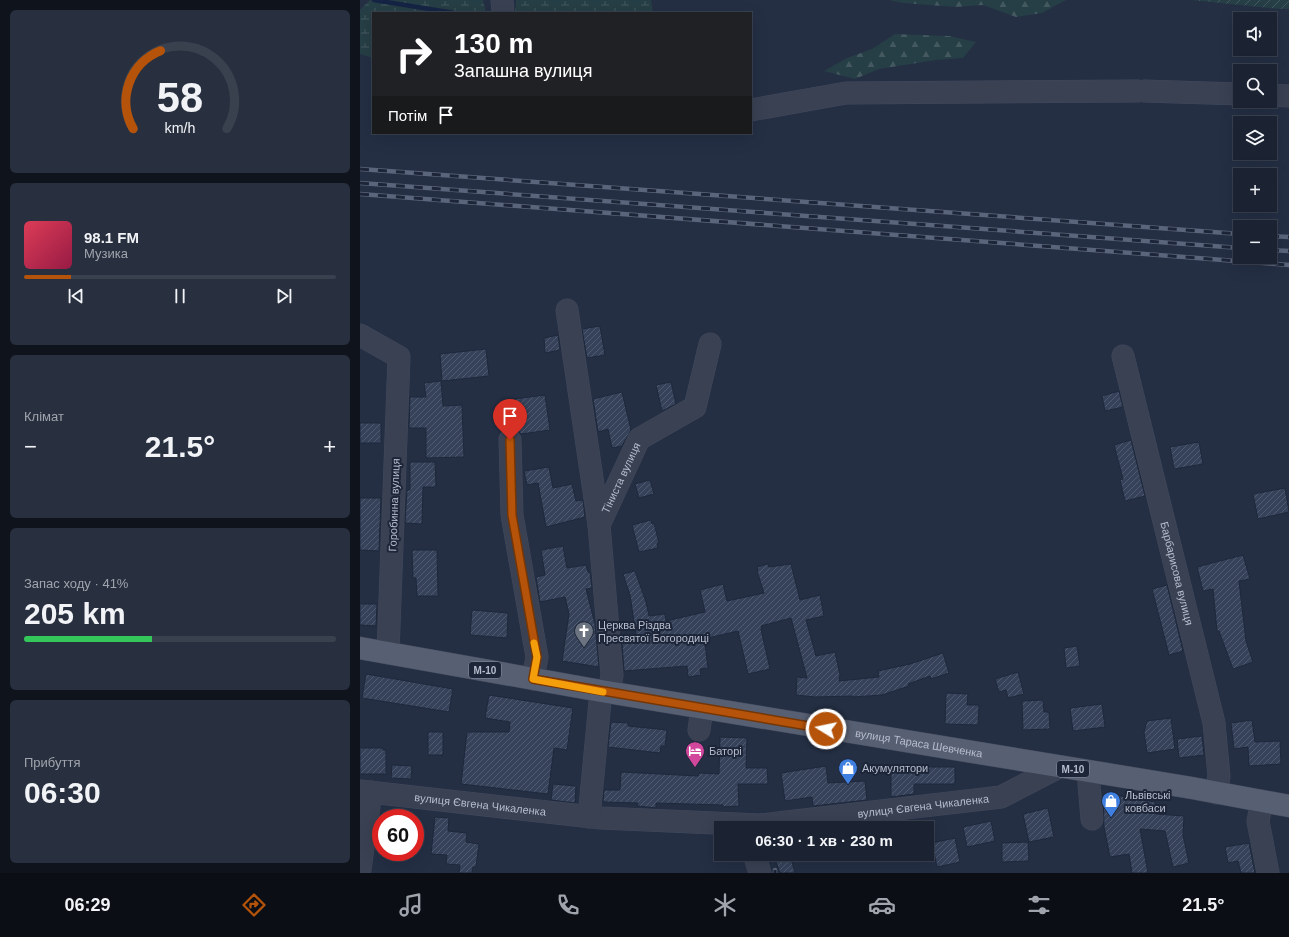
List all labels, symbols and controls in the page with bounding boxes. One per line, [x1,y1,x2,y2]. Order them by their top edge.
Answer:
map controls [1233,12,1277,264]
button: sound [1233,12,1277,56]
icon: right [388,28,440,80]
text: 130 m [454,28,533,59]
text: Запашна вулиця [454,61,592,81]
button: search [1233,64,1277,108]
text: 58 [157,74,203,121]
icon: arrive [435,104,457,126]
text: Потім [388,107,427,124]
button: layers [1233,116,1277,160]
text: km/h [165,120,196,136]
button: + [1233,168,1277,212]
button: − [1233,220,1277,264]
text: 98.1 FM [84,229,139,246]
text: Музика [84,246,128,261]
icon: previous [65,285,87,307]
icon: pause [169,285,191,307]
icon: next [273,285,295,307]
pin [493,399,527,440]
icon: arrive [499,405,521,427]
text: Клімат [24,409,64,424]
text: 21.5° [145,430,215,463]
text: − [24,434,37,459]
text: + [323,434,336,459]
street label: Тіниста вулиця [599,440,643,515]
street label: Горобинна вулиця [386,458,402,552]
street label: Барбарисова вулиця [1158,520,1196,626]
text: Запас ходу · 41% [24,576,128,591]
text: 205 km [24,597,126,630]
place label: Церква Різдва Пресвятої Богородиці [598,619,709,644]
church icon: Церква Різдва Пресвятої Богородиці [573,620,595,648]
road number: М-10 [469,662,501,678]
position arrow [805,708,847,750]
street label: вулиця Тараса Шевченка [854,727,984,760]
hotel icon: Баторі [684,740,706,768]
place label: Баторі [709,745,742,757]
text: Прибуття [24,755,80,770]
shop icon: Акумулятори [837,757,859,785]
road number: М-10 [1057,761,1089,777]
place label: Акумулятори [862,762,928,774]
text: 06:30 [24,776,101,809]
place label: Львівські ковбаси [1125,789,1170,814]
shop icon: Львівські ковбаси [1100,790,1122,818]
street label: вулиця Євгена Чикаленка [414,791,547,818]
street label: вулиця Євгена Чикаленка [857,792,990,820]
speed limit sign: 60 [372,809,424,861]
text: 06:30 · 1 хв · 230 m [755,832,893,849]
icon: directions [240,891,268,919]
icon: music [397,891,425,919]
icon: phone [554,891,582,919]
icon: climate [711,891,739,919]
icon: car [868,891,896,919]
icon: filters [1025,891,1053,919]
text: 06:29 [65,895,111,915]
text: 21.5° [1182,895,1224,915]

